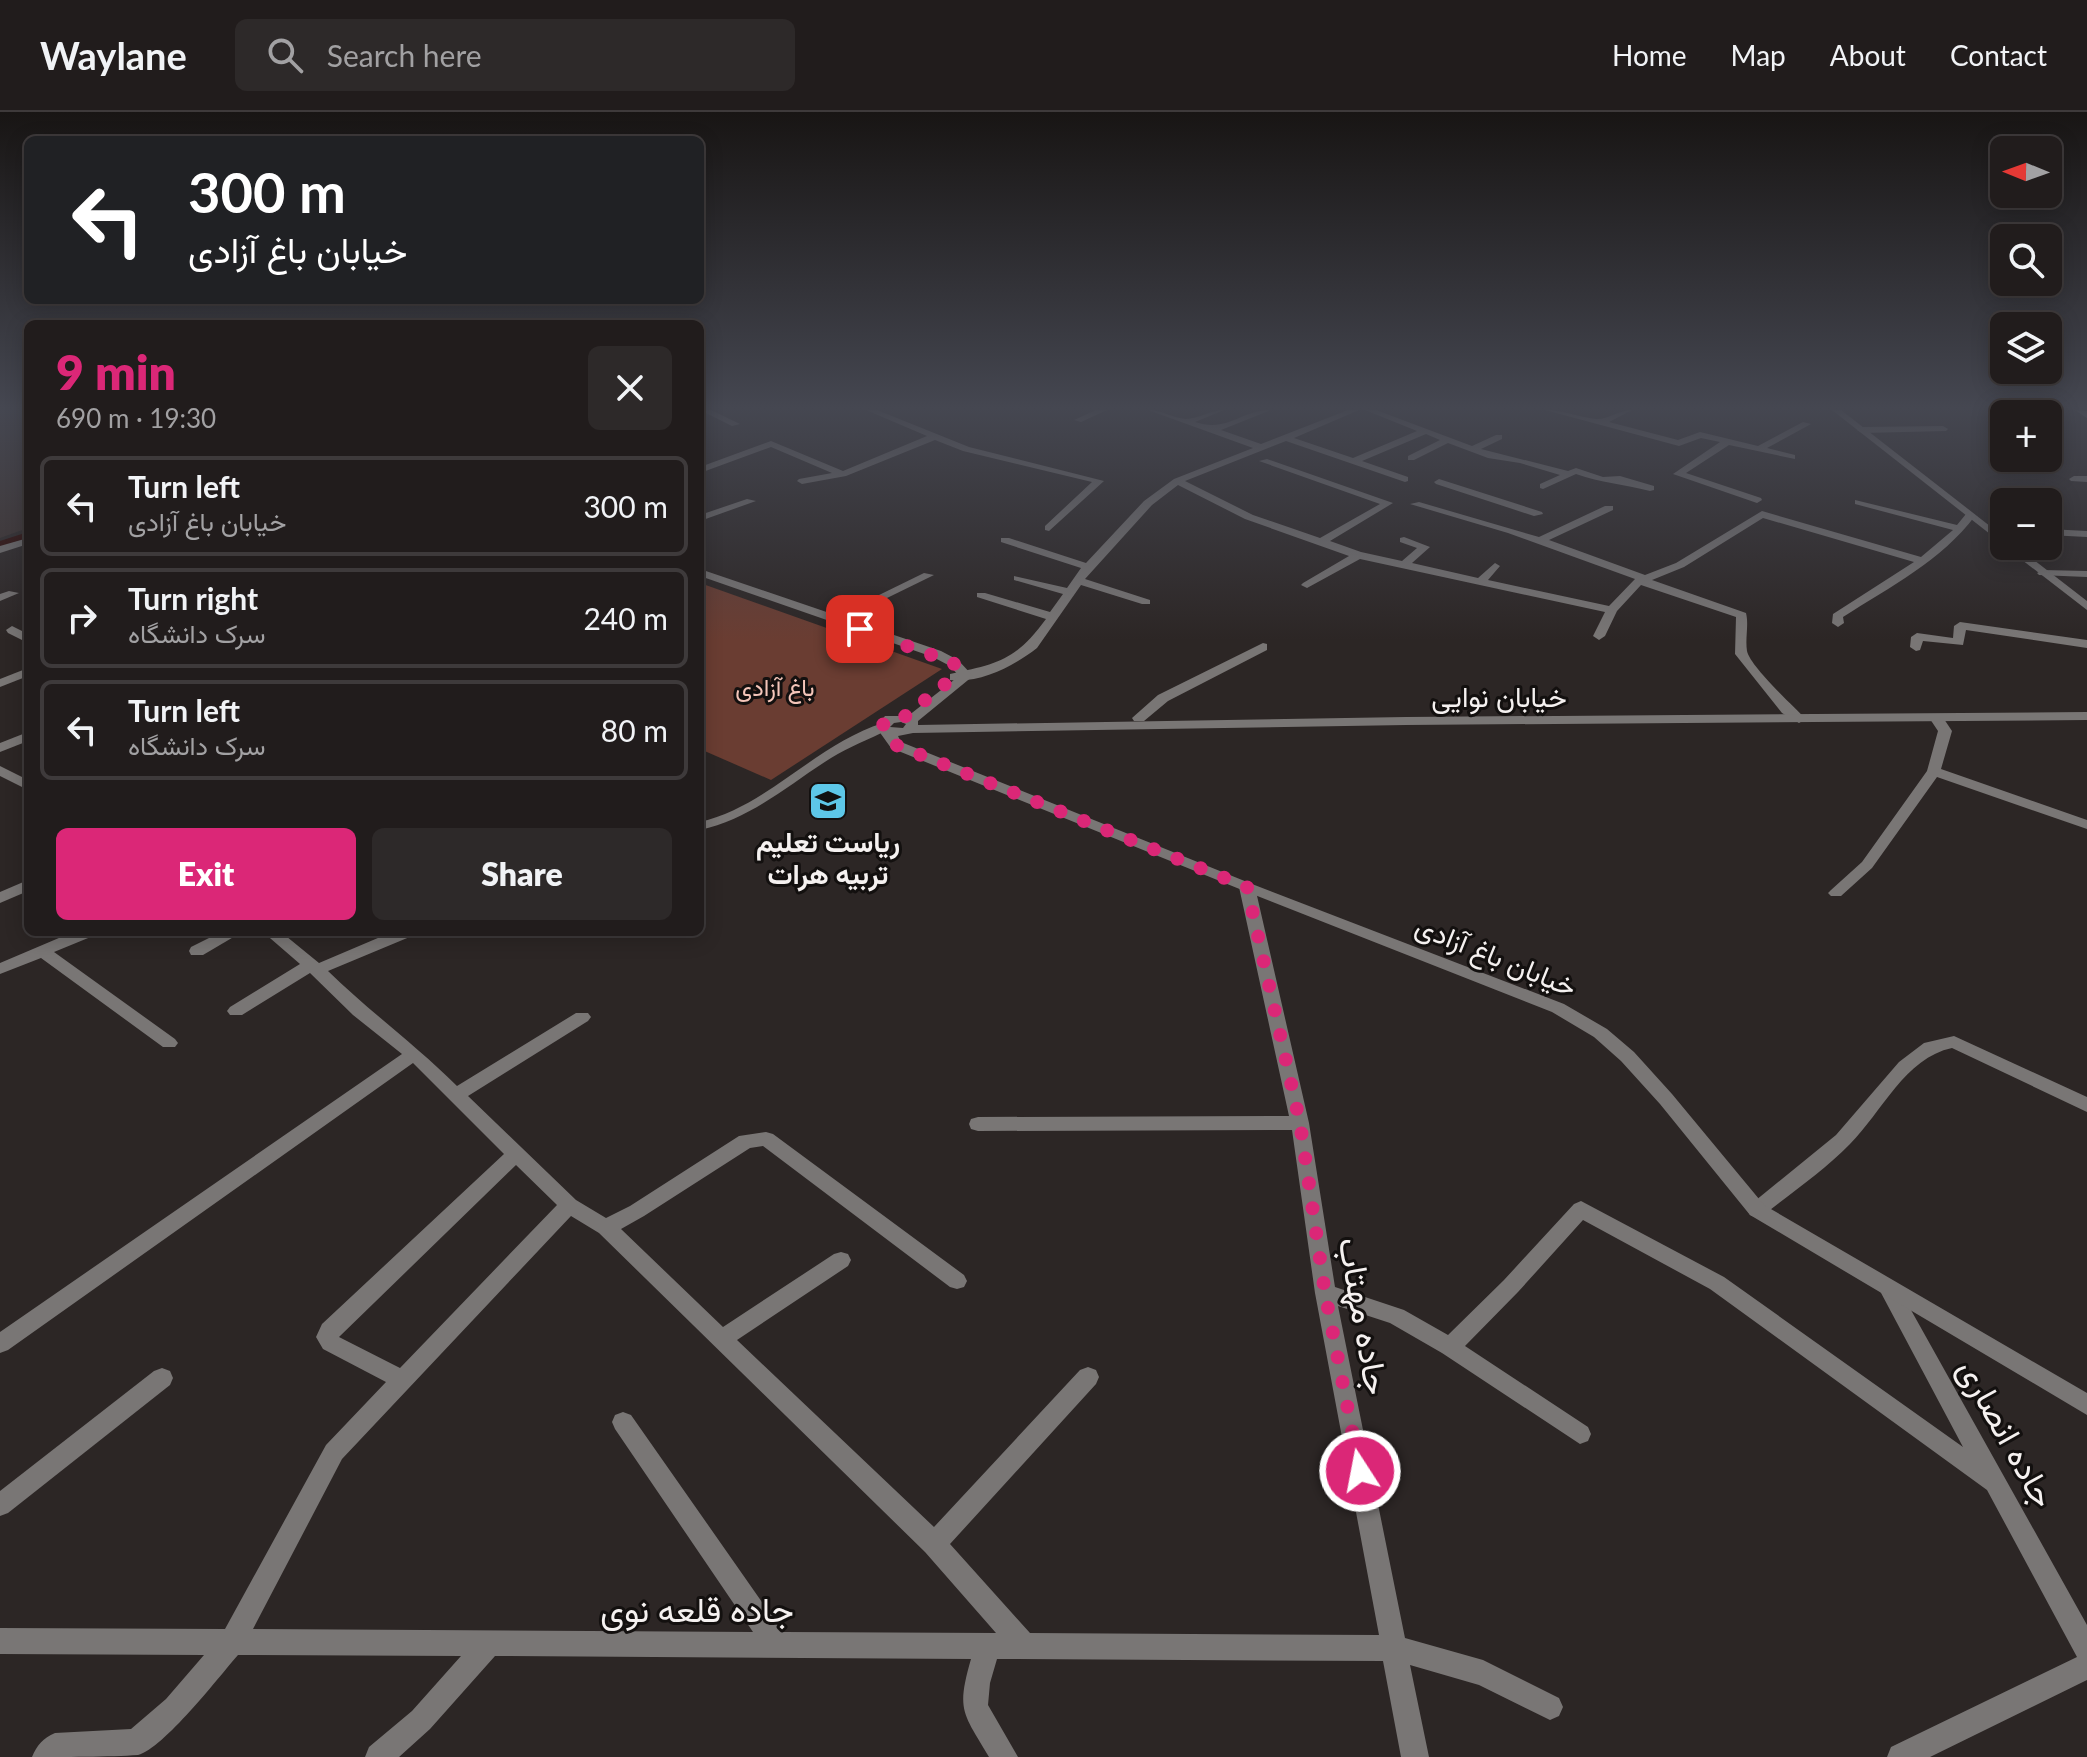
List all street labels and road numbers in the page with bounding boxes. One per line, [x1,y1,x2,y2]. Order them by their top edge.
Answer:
street label: خیابان نوایی [1431,679,1567,715]
street label: خیابان باغ آزادی [1410,907,1582,1006]
street label: جاده مهتاب [1329,1234,1399,1398]
street label: جاده انصاری [1949,1351,2066,1515]
street label: جاده قلعه نوی [600,1588,794,1631]

